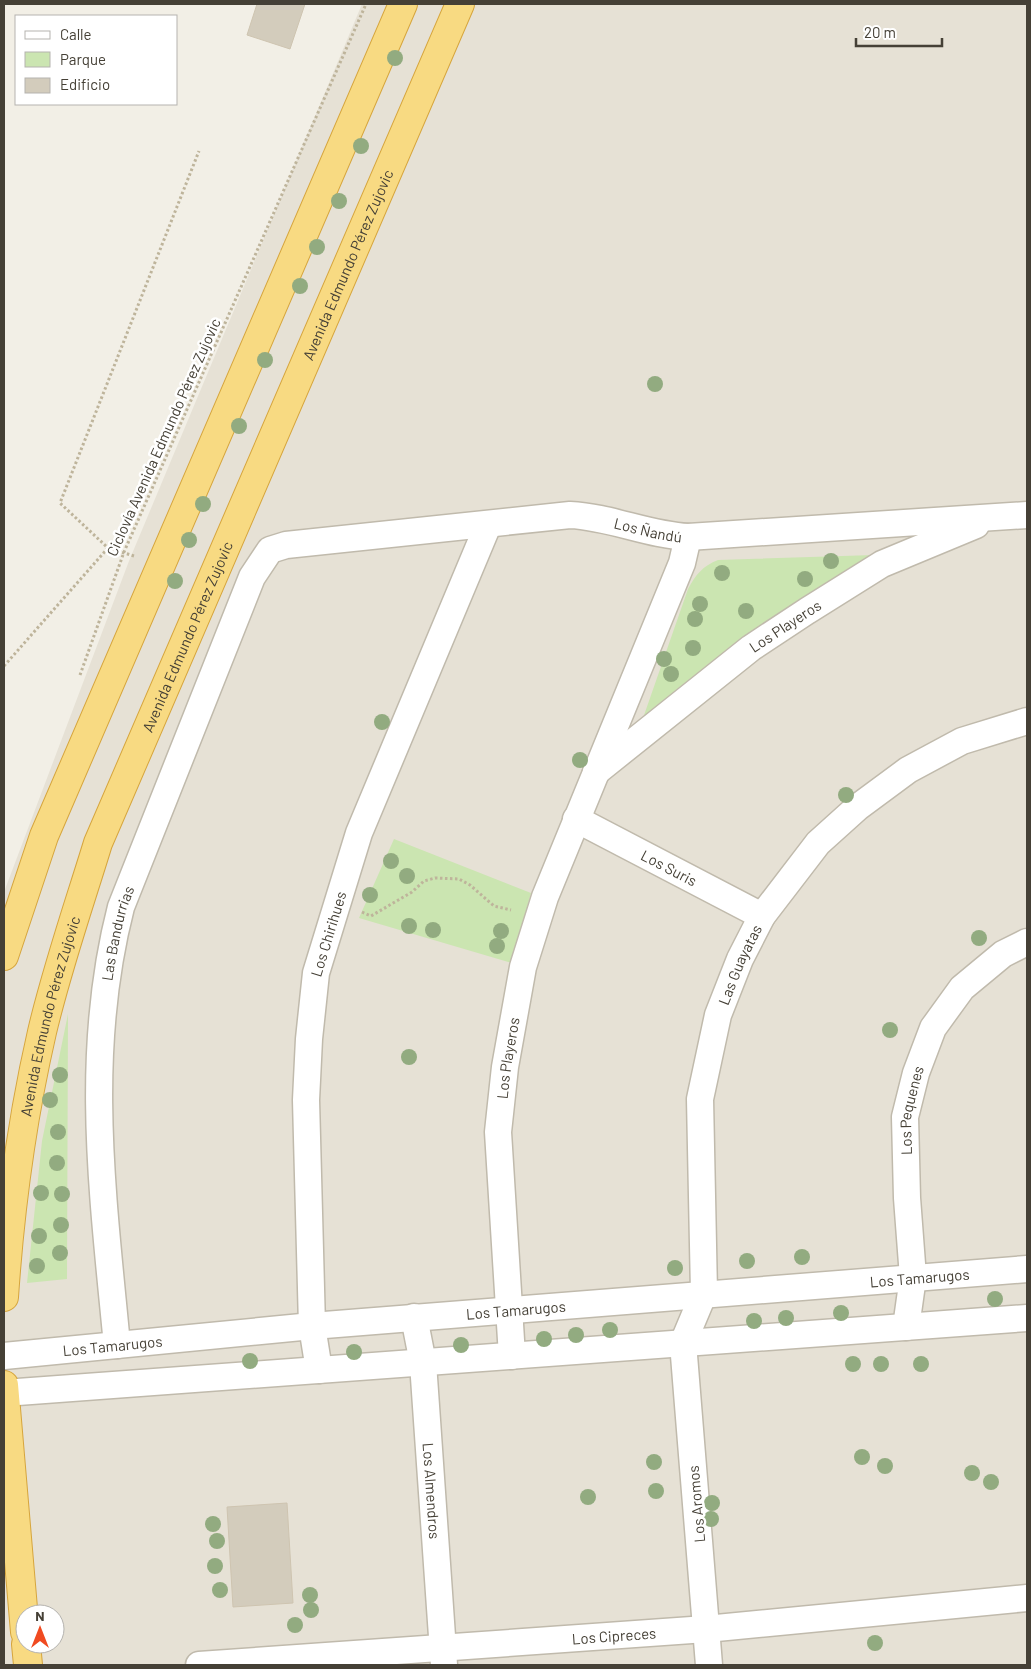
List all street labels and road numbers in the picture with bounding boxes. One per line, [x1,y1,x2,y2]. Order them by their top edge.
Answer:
street label: Avenida Edmundo Pérez Zujovic [298,166,397,363]
street label: Ciclovía Avenida Edmundo Pérez Zujovic [102,315,224,559]
street label: Los Ñandú [612,513,683,546]
street label: Avenida Edmundo Pérez Zujovic [138,538,236,735]
street label: Los Playeros [745,596,824,656]
street label: Los Suris [638,846,700,889]
street label: Las Bandurrias [98,883,138,982]
street label: Los Chirihues [306,889,350,979]
street label: Avenida Edmundo Pérez Zujovic [16,914,83,1118]
street label: Las Guayatas [714,921,765,1007]
street label: Los Playeros [493,1016,523,1100]
street label: Los Pequenes [896,1063,927,1155]
street label: Los Tamarugos [869,1265,970,1291]
street label: Los Tamarugos [465,1297,566,1323]
street label: Los Tamarugos [62,1332,163,1359]
street label: Los Almendros [420,1442,444,1540]
street label: Los Aromos [684,1465,708,1543]
street label: Los Cipreces [571,1624,657,1648]

